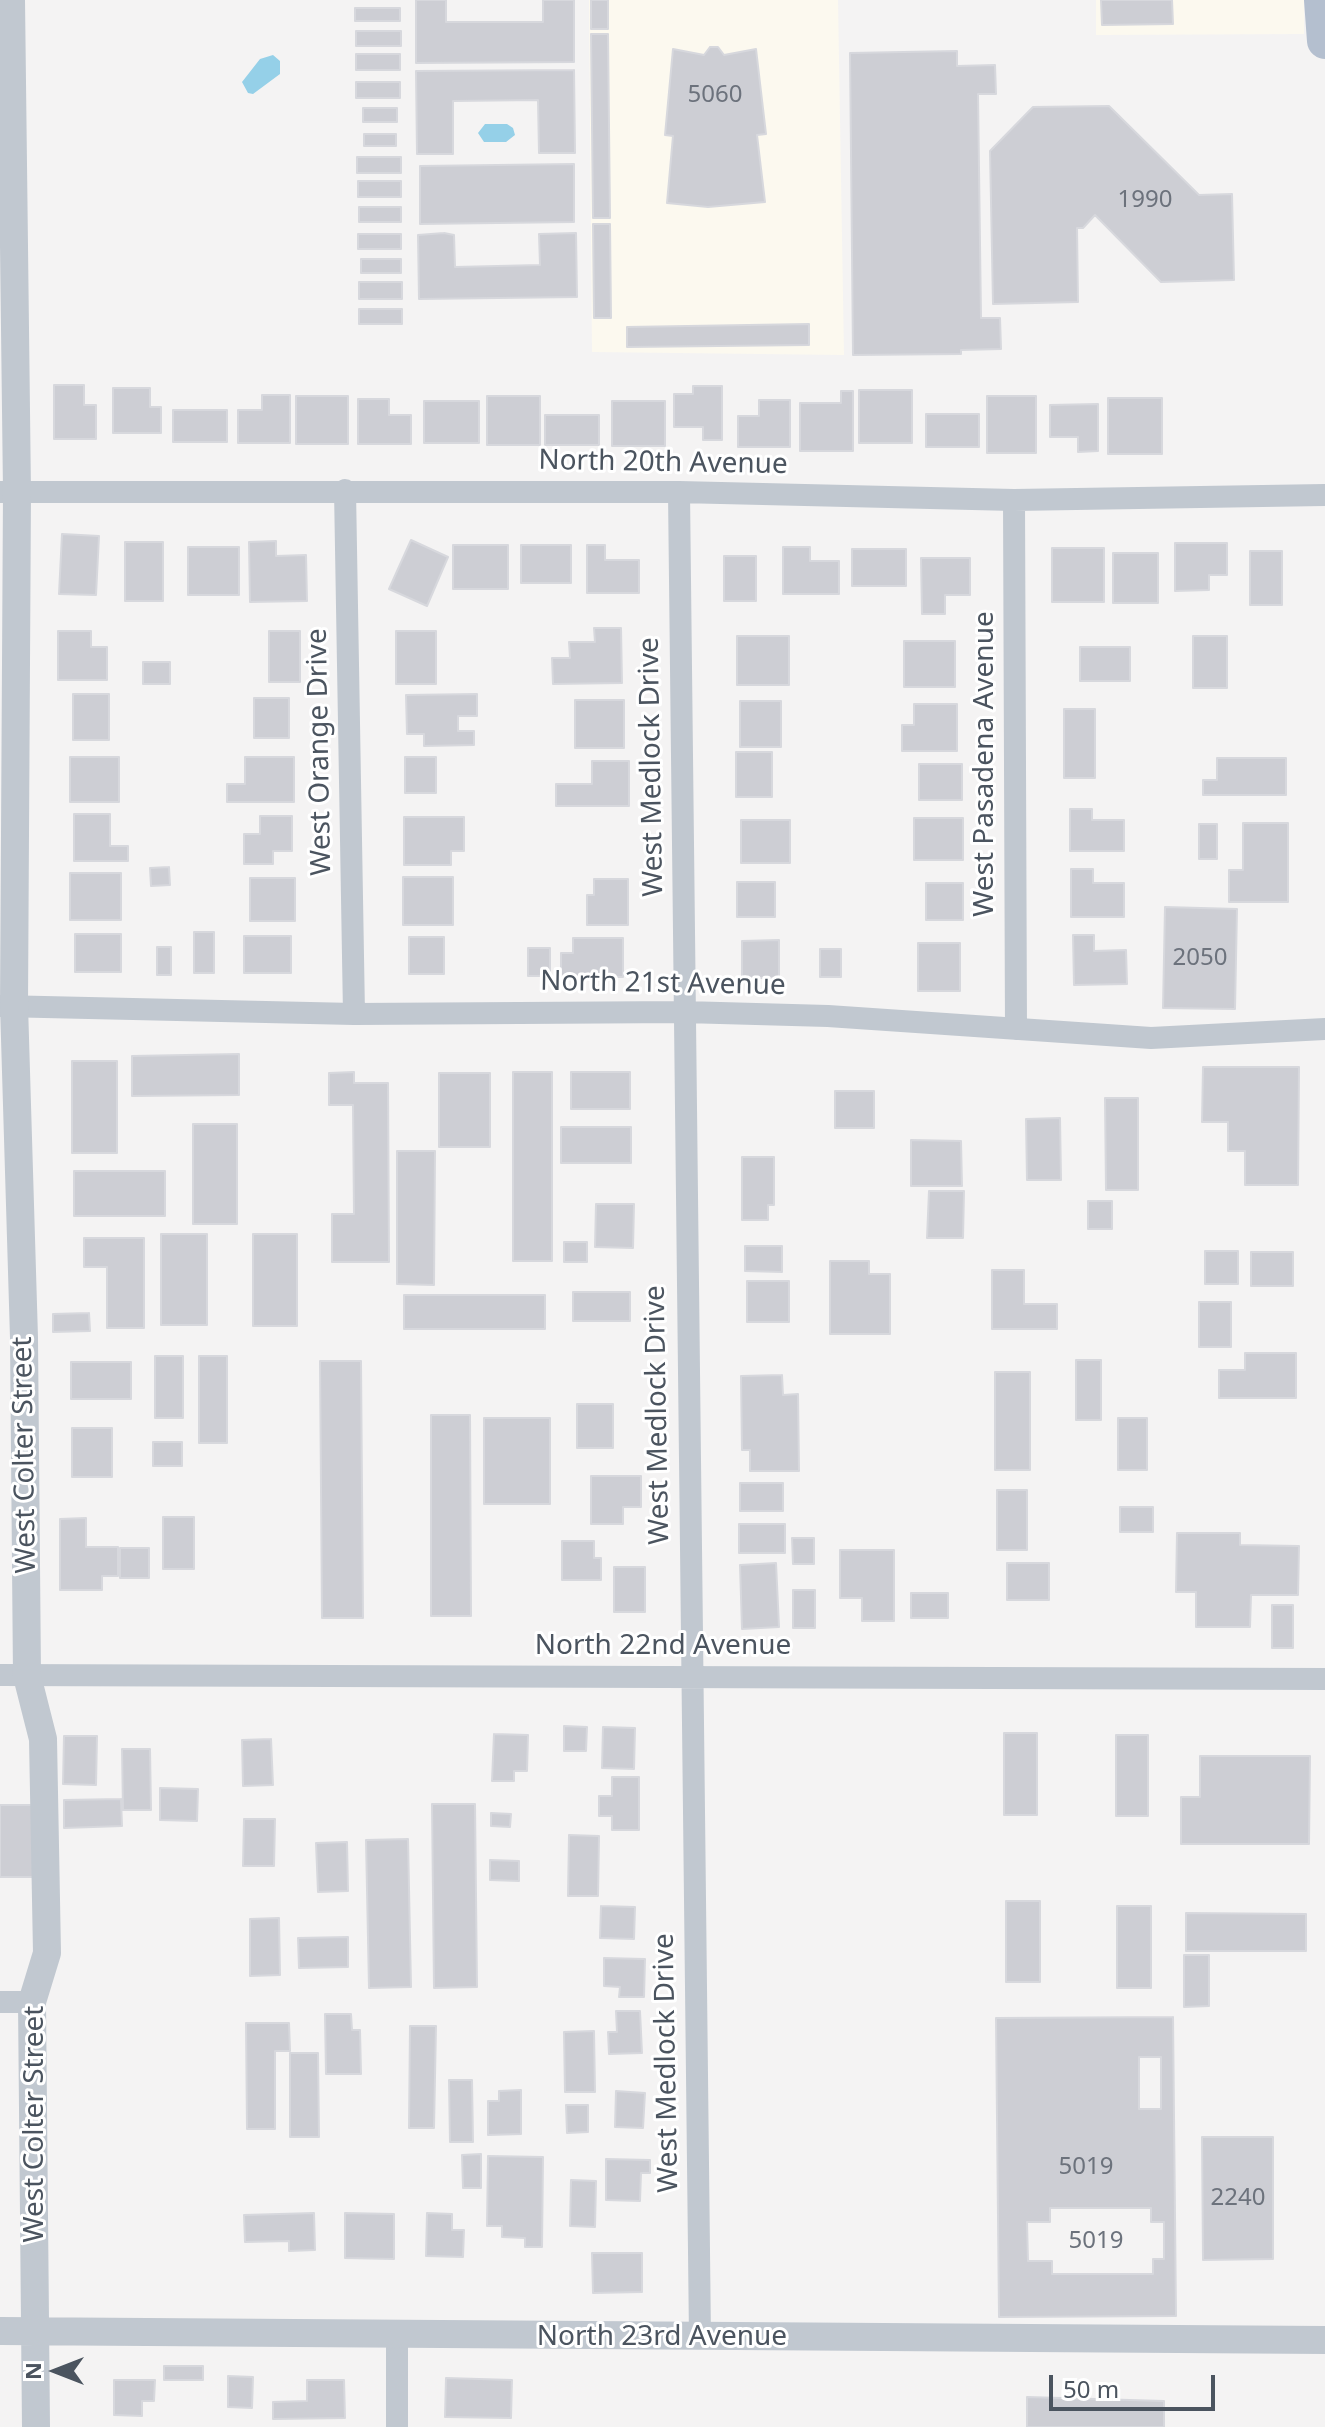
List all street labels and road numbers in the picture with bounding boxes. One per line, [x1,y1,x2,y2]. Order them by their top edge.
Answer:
street label: North 20th Avenue [538,444,788,482]
street label: West Pasadena Avenue [968,611,1002,917]
street label: West Orange Drive [301,628,339,876]
street label: West Medlock Drive [633,637,671,897]
street label: North 21st Avenue [540,965,786,1003]
street label: West Medlock Drive [639,1285,677,1545]
street label: West Colter Street [6,1336,44,1574]
street label: North 22nd Avenue [535,1629,791,1663]
street label: West Medlock Drive [648,1933,686,2193]
street label: West Colter Street [18,2006,52,2242]
street label: North 23rd Avenue [537,2320,787,2354]

